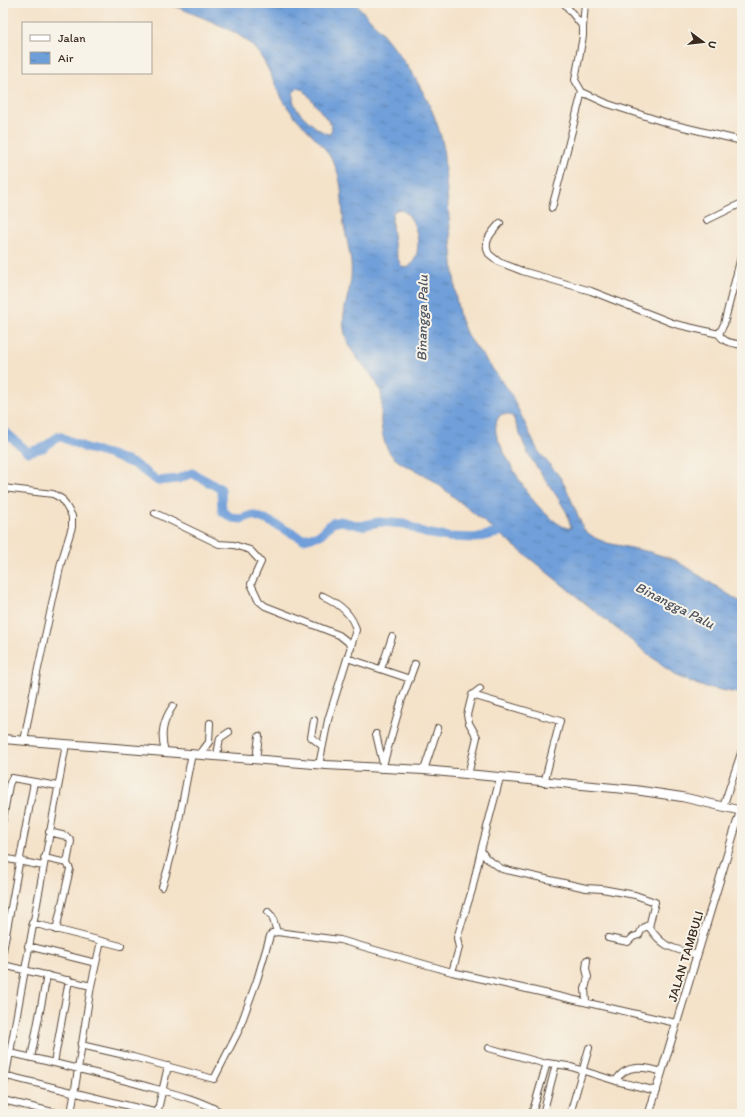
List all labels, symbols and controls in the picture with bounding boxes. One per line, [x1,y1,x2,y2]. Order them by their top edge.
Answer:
legend [22,22,152,74]
north arrow [683,22,723,62]
text: Jalan [58,31,86,45]
text: U [705,39,719,50]
text: Air [58,51,74,65]
water label: Binangga Palu [413,274,432,361]
water label: Binangga Palu [633,578,717,633]
street label: JALAN TAMBULI [665,909,706,1003]

